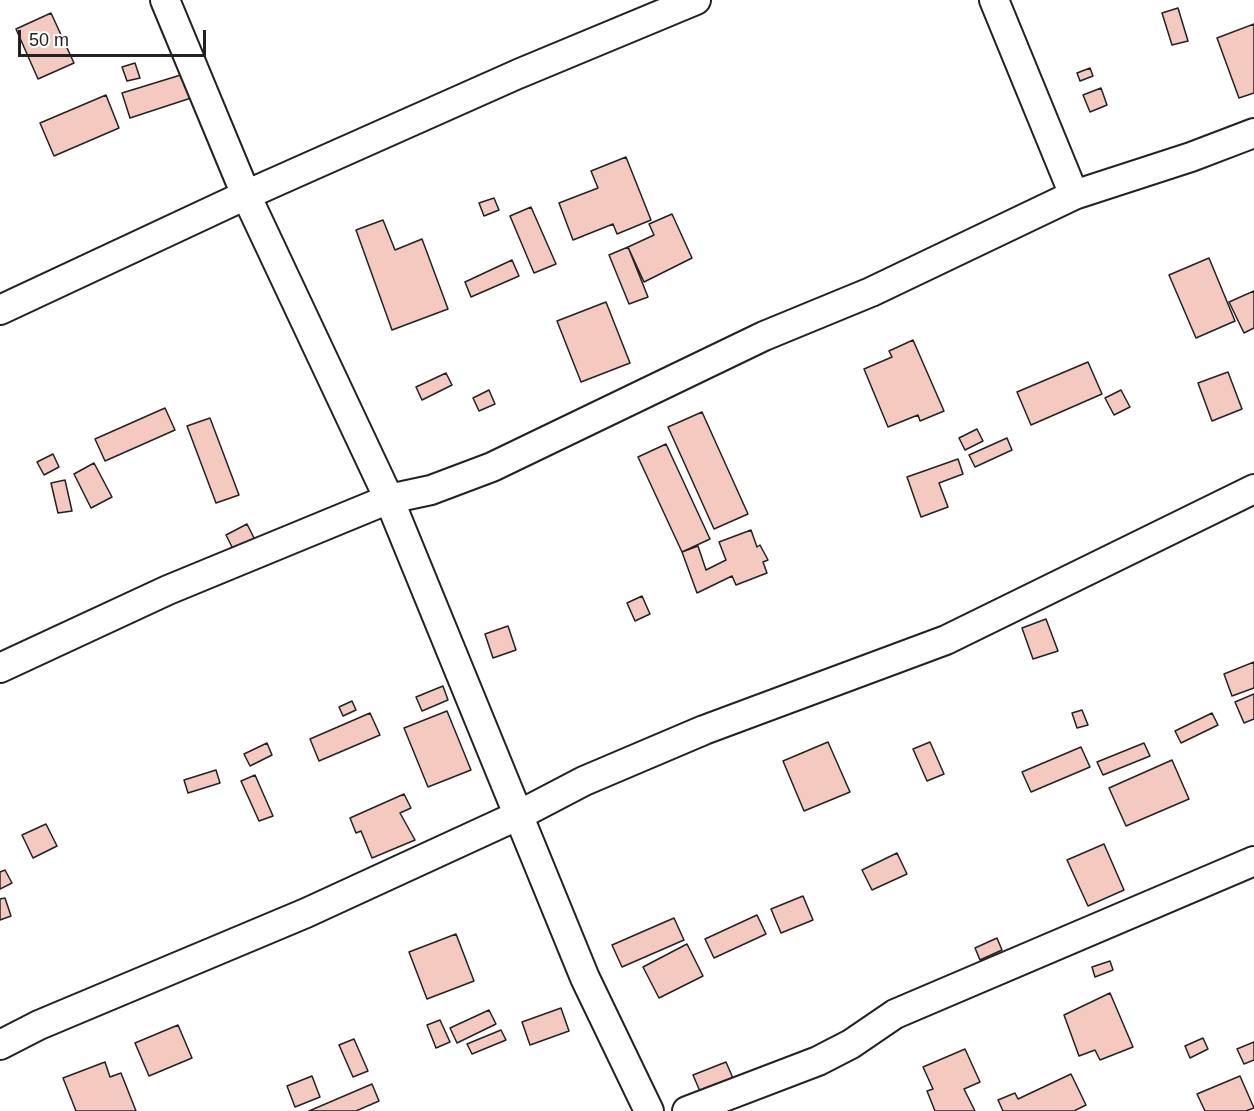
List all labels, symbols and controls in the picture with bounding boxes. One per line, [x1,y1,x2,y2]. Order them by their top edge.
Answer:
scale bar [21,18,208,56]
text: 50 m [29,30,69,50]

